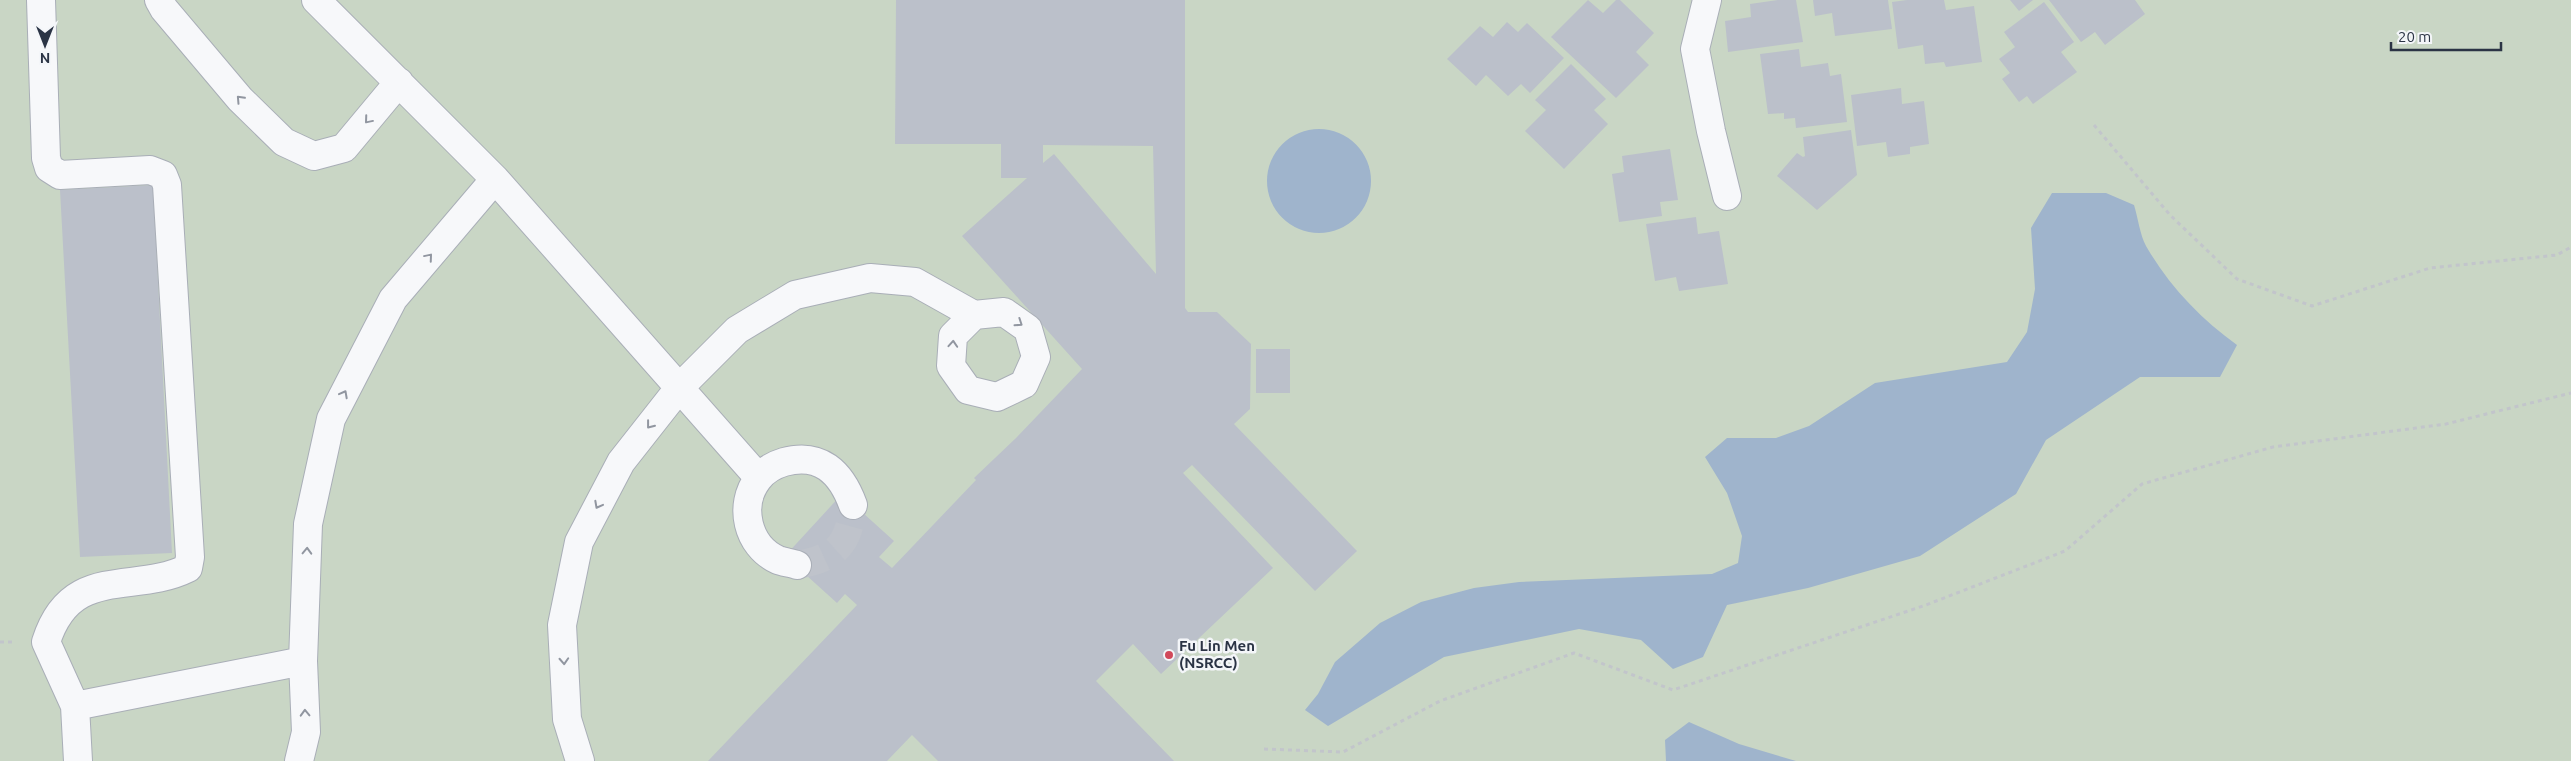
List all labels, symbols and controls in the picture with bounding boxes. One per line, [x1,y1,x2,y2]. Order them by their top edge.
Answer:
north arrow [20,20,70,70]
scale bar [2391,20,2501,52]
text: 20 m [2398,28,2431,45]
text: N [40,50,50,66]
one-way arrow [237,96,246,105]
one-way arrow [365,114,373,123]
one-way arrow [424,253,433,262]
one-way arrow [1013,317,1023,326]
one-way arrow [947,340,958,348]
one-way arrow [338,390,348,399]
one-way arrow [647,419,656,428]
one-way arrow [594,500,604,509]
one-way arrow [301,546,312,554]
place label: Fu Lin Men (NSRCC) [1179,637,1255,671]
marker: Fu Lin Men (NSRCC) [1163,649,1175,661]
one-way arrow [558,657,569,665]
one-way arrow [300,709,310,716]

